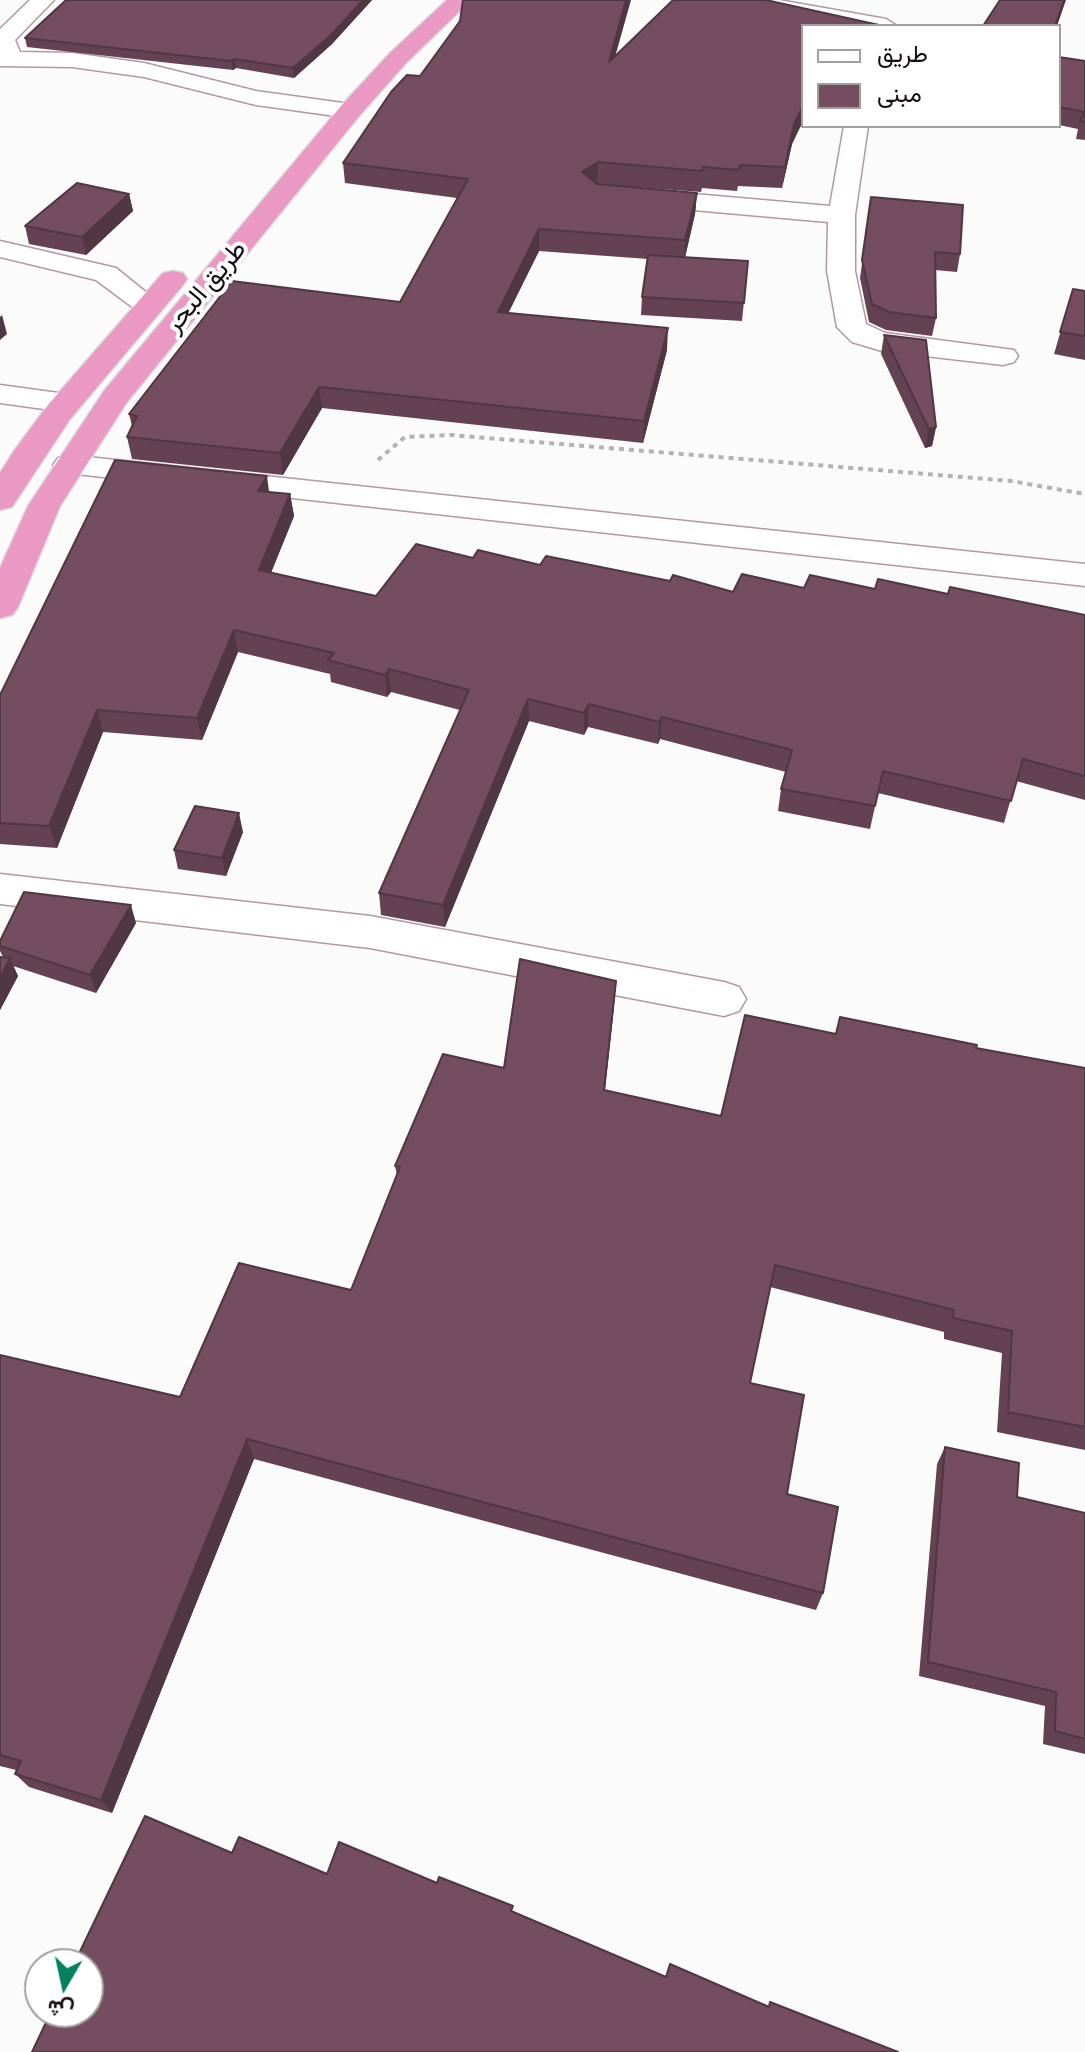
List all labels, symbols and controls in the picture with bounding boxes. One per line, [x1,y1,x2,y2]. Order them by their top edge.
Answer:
legend [801,24,1061,128]
text: طريق [877,38,928,67]
text: مبنى [877,78,922,107]
street label: طريق البحر [158,234,252,338]
north arrow [24,1948,104,2028]
text: ش [45,1995,76,2026]

